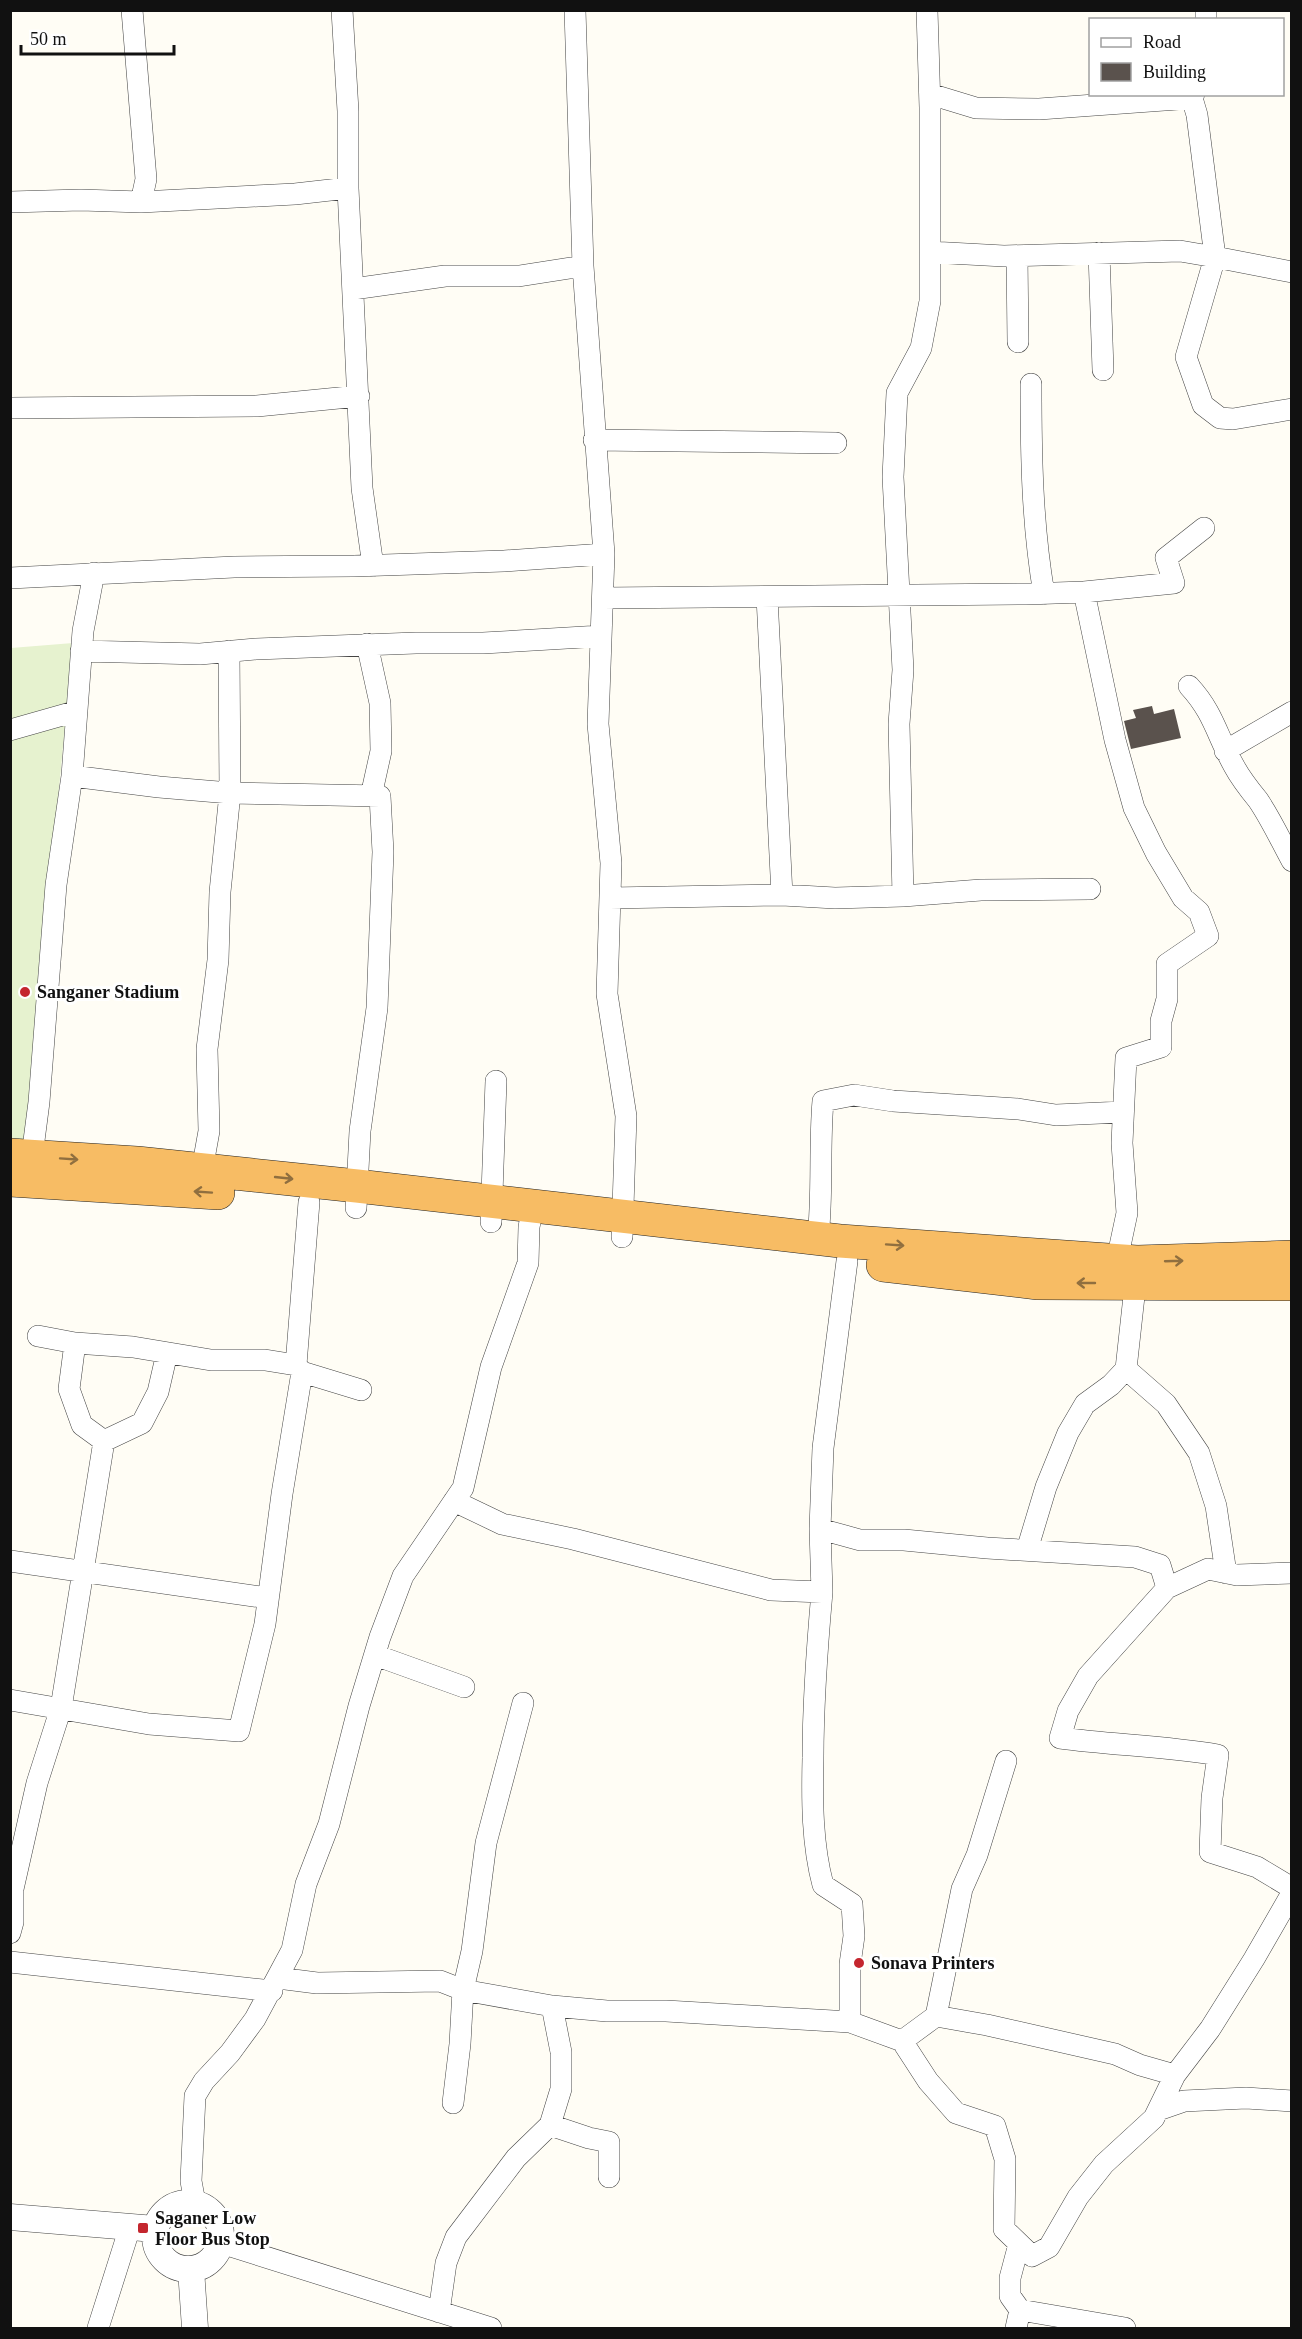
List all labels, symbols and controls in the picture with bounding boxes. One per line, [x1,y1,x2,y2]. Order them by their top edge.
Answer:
scale bar [21,18,174,56]
legend [1089,18,1284,96]
text: 50 m [30,29,67,49]
text: Road [1143,32,1181,52]
text: Building [1143,62,1206,82]
place label: Sanganer Stadium [37,982,179,1002]
marker: Sanganer Stadium [18,985,32,999]
one-way arrow [58,1154,78,1165]
one-way arrow [274,1173,293,1184]
one-way arrow [193,1186,213,1197]
one-way arrow [885,1240,905,1251]
one-way arrow [1163,1255,1183,1267]
one-way arrow [1077,1277,1097,1289]
place label: Sonava Printers [871,1953,995,1973]
marker: Sonava Printers [852,1956,866,1970]
place label: Saganer Low Floor Bus Stop [155,2208,270,2249]
marker: Saganer Low Floor Bus Stop [136,2221,150,2235]

